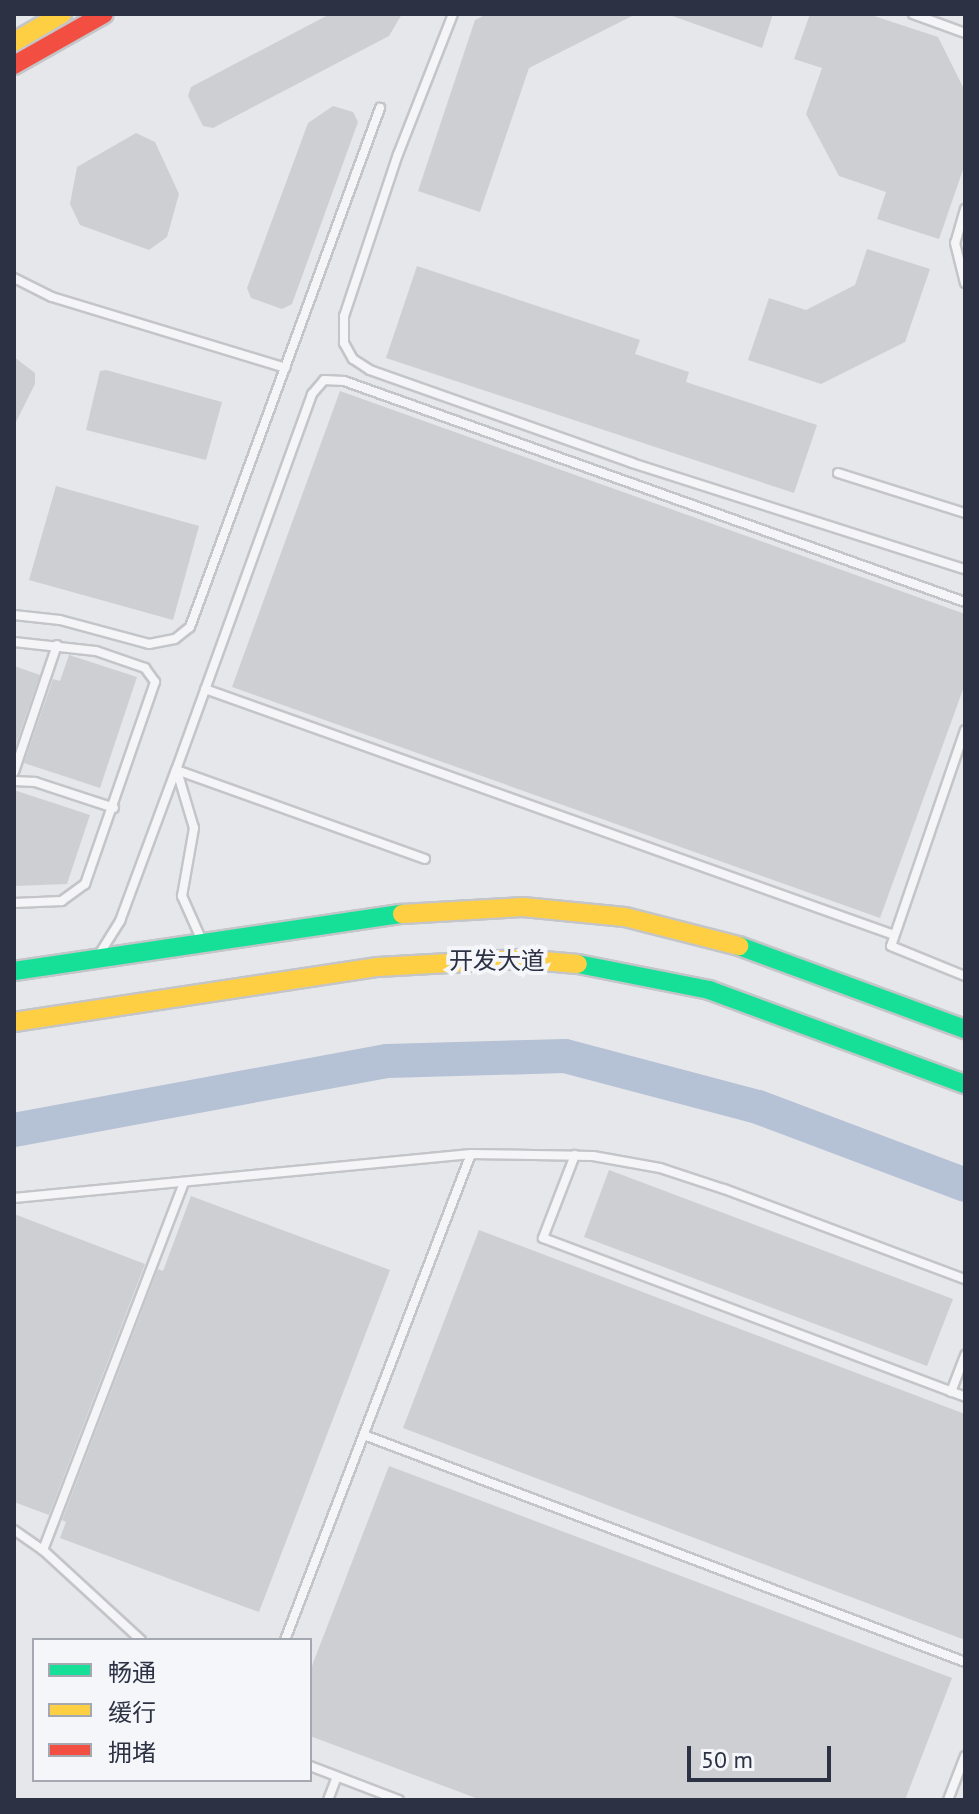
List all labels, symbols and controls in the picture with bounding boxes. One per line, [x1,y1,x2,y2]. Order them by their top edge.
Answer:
street label: 开发大道 [449,947,545,975]
legend [32,1638,312,1782]
text: 畅通 [108,1657,156,1688]
text: 缓行 [108,1697,156,1728]
scale bar [691,1730,835,1780]
text: 拥堵 [108,1737,156,1768]
text: 50 m [701,1744,753,1775]

